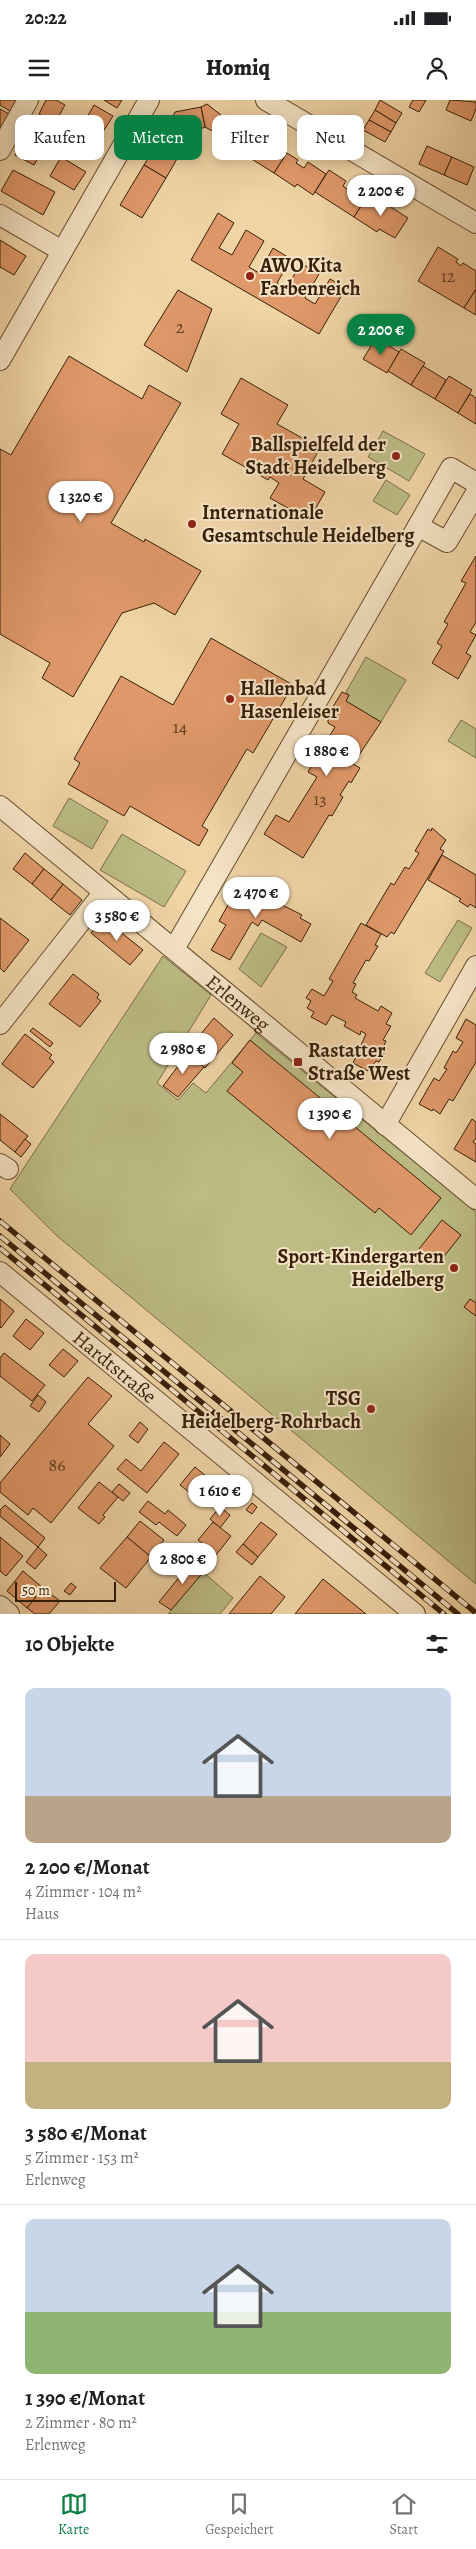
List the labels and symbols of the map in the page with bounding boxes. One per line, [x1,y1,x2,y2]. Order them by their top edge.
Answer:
pin: 2 200 € [335,174,427,217]
place label: AWO Kita Farbenreich [259,252,361,302]
house number: 12 [441,264,456,288]
marker: AWO Kita Farbenreich [244,270,256,282]
pin: 2 200 € [335,314,427,356]
house number: 2 [176,315,185,339]
place label: Ballspielfeld der Stadt Heidelberg [245,431,387,481]
marker: Ballspielfeld der Stadt Heidelberg [390,450,402,462]
pin: 1 320 € [35,480,127,523]
place label: Internationale Gesamtschule Heidelberg [202,499,415,549]
marker: Internationale Gesamtschule Heidelberg [186,518,198,530]
place label: Hallenbad Hasenleiser [240,675,339,725]
marker: Hallenbad Hasenleiser [224,693,236,705]
house number: 14 [173,715,187,739]
pin: 1 880 € [281,734,373,777]
house number: 13 [313,787,327,811]
pin: 2 470 € [210,876,302,919]
pin: 3 580 € [71,900,163,942]
street label: Erlenweg [200,969,276,1038]
pin: 2 980 € [137,1032,229,1075]
place label: Rastatter Straße West [308,1037,411,1087]
marker: Rastatter Straße West [292,1056,304,1068]
pin: 1 390 € [284,1098,376,1140]
place label: Sport-Kindergarten Heidelberg [278,1243,445,1293]
marker: Sport-Kindergarten Heidelberg [448,1262,460,1274]
street label: Hardtstraße [67,1325,162,1410]
place label: TSG Heidelberg-Rohrbach [181,1385,361,1435]
marker: TSG Heidelberg-Rohrbach [365,1403,377,1415]
house number: 86 [48,1453,66,1477]
pin: 1 610 € [174,1474,266,1517]
pin: 2 800 € [137,1542,229,1585]
scale bar [15,1579,116,1602]

